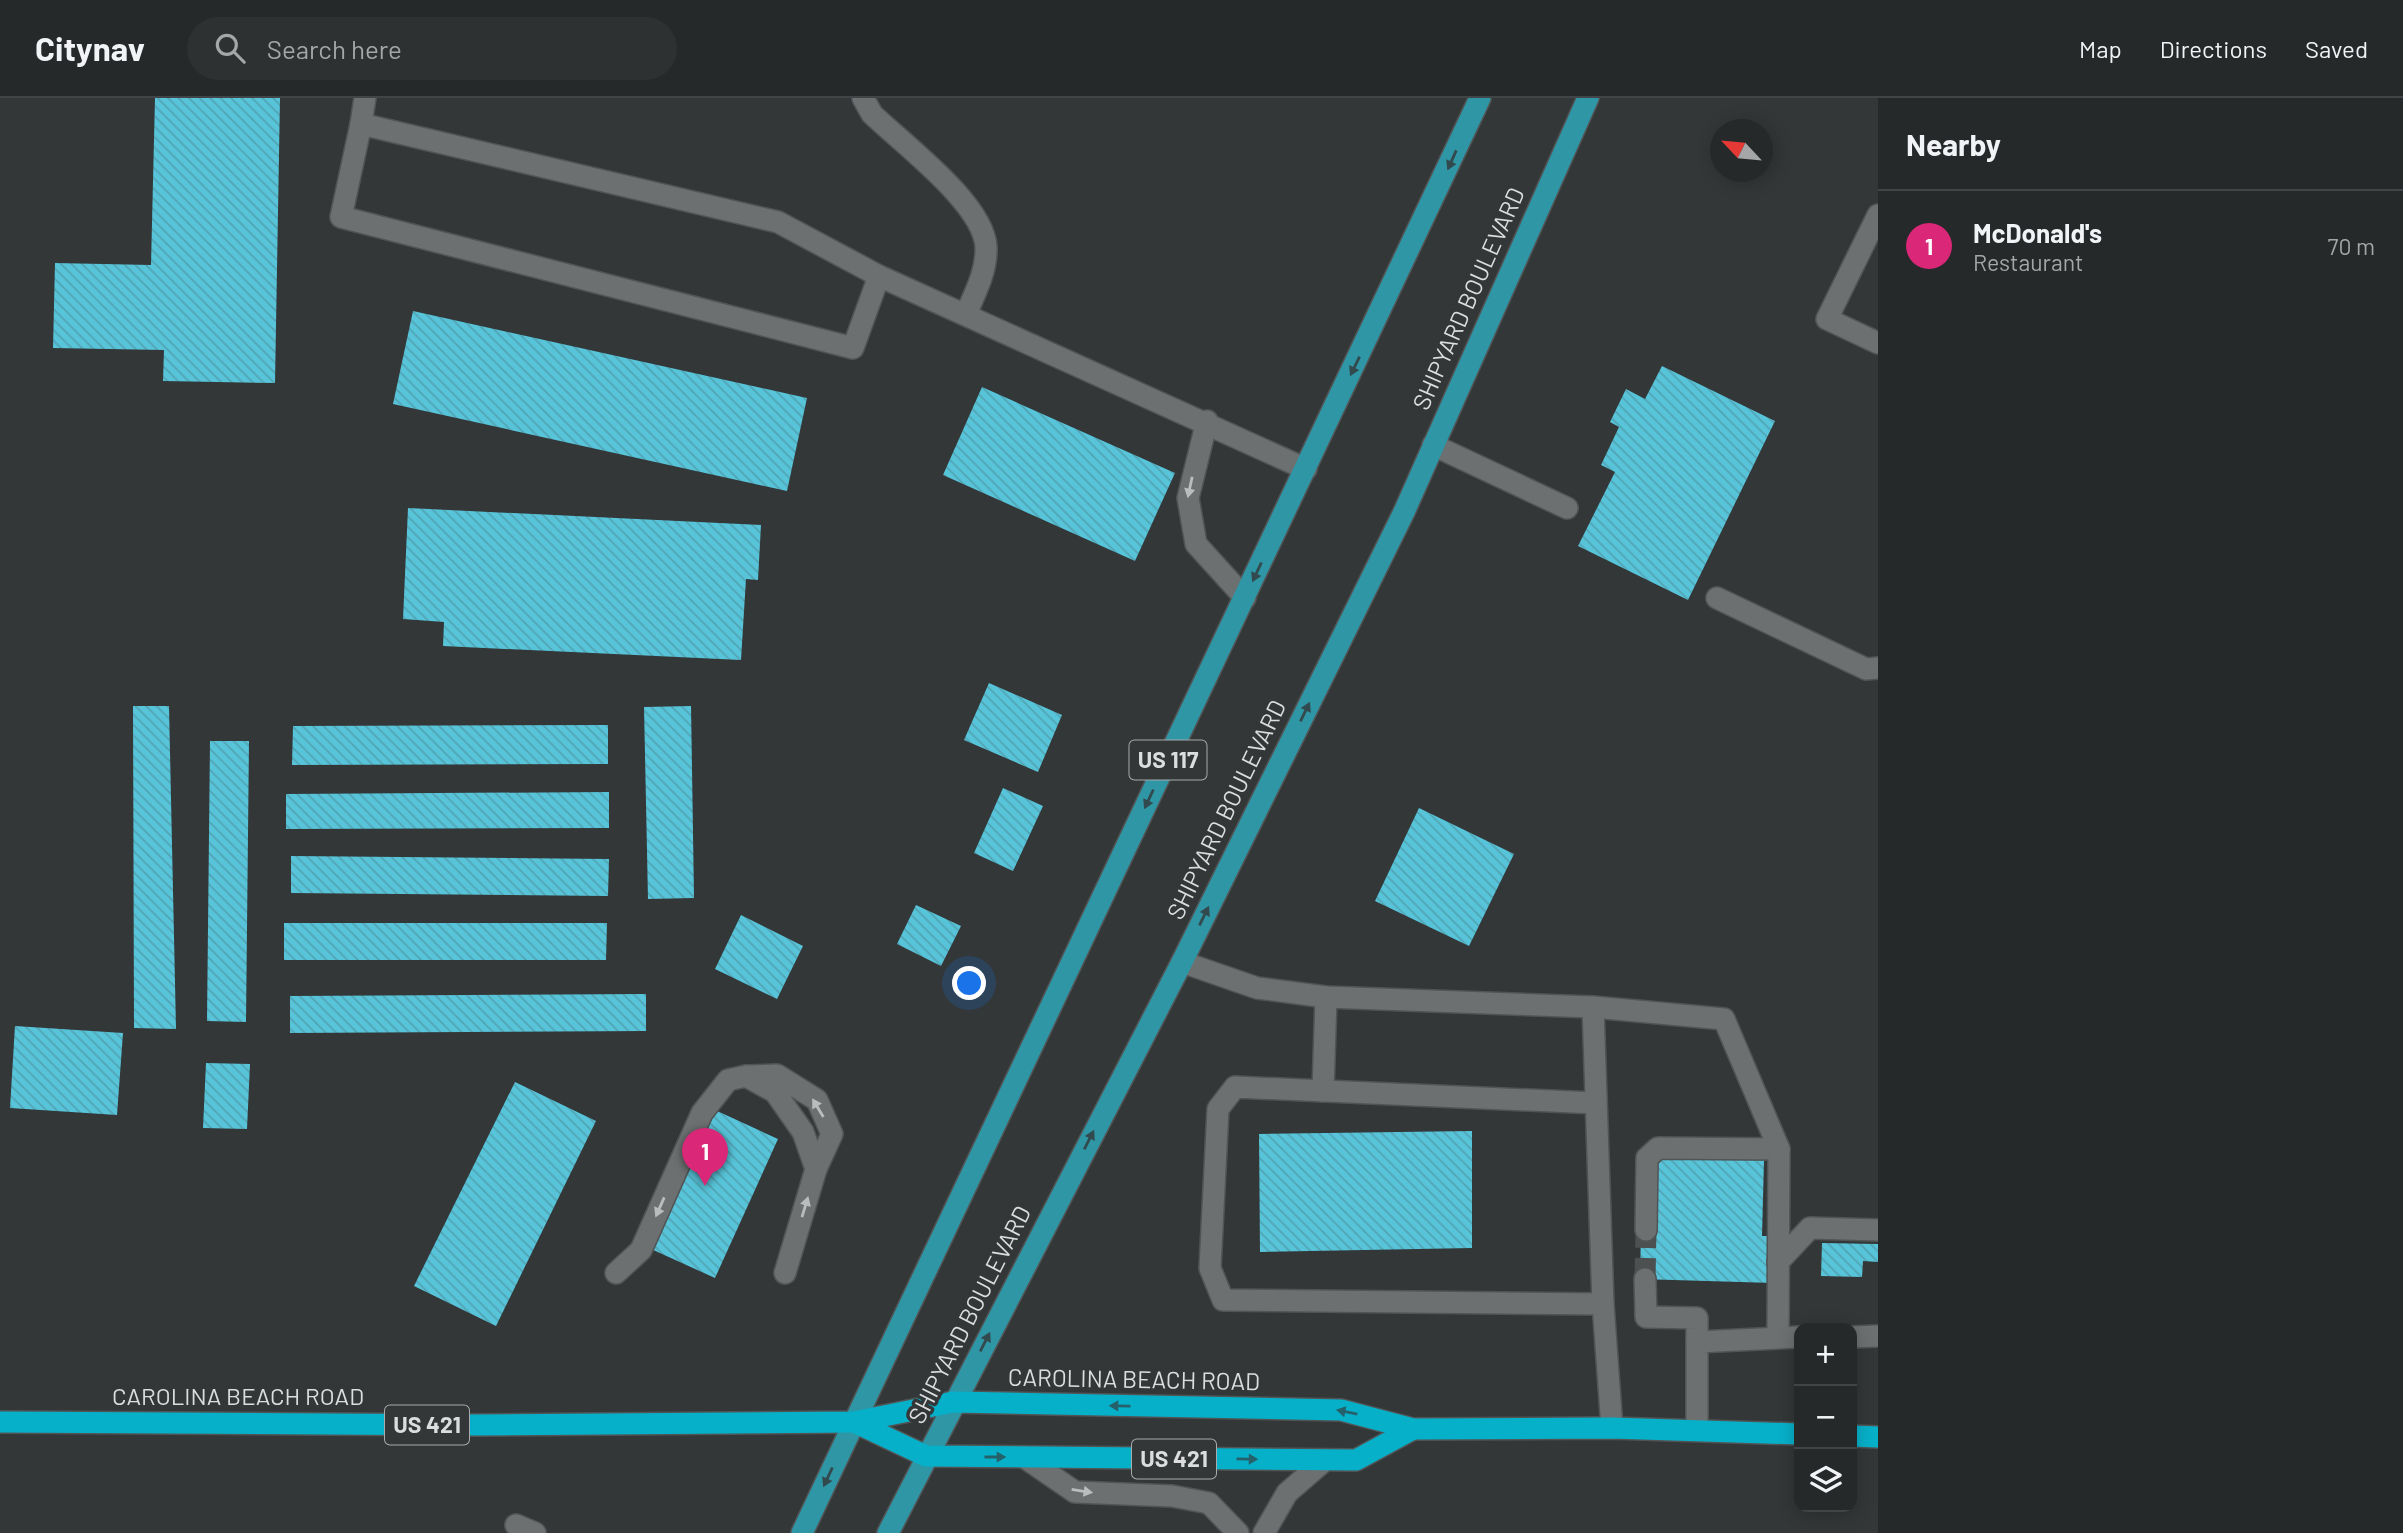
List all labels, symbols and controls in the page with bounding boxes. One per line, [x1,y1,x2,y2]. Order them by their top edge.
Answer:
search box [187,17,677,80]
text: Citynav [35,28,145,68]
icon: search [211,29,249,67]
text: Search here [267,33,402,64]
text: Map [2079,34,2122,63]
text: Directions [2160,34,2267,63]
text: Saved [2305,34,2368,63]
north arrow [1710,119,1773,182]
text: Nearby [1906,126,2001,162]
one-way arrow [1446,150,1458,170]
street label: SHIPYARD BOULEVARD [1406,183,1530,414]
text: McDonald's [1973,217,2102,248]
text: 1 [1925,232,1933,260]
text: 70 m [2328,232,2375,260]
text: Restaurant [1973,248,2083,276]
one-way arrow [1350,356,1361,376]
one-way arrow [1185,476,1196,498]
one-way arrow [1252,562,1263,582]
street label: SHIPYARD BOULEVARD [1160,695,1291,924]
one-way arrow [1300,702,1311,722]
road number: US 117 [1130,740,1206,780]
one-way arrow [1144,789,1155,809]
one-way arrow [1199,906,1210,926]
your location [952,966,986,1000]
one-way arrow [812,1098,824,1117]
pin: 1 [682,1128,728,1186]
one-way arrow [1084,1130,1095,1150]
one-way arrow [654,1197,666,1217]
one-way arrow [800,1197,810,1218]
street label: SHIPYARD BOULEVARD [901,1201,1036,1428]
map controls [1794,1323,1857,1512]
button: + [1794,1323,1857,1386]
one-way arrow [979,1332,990,1352]
street label: CAROLINA BEACH ROAD [1008,1362,1260,1395]
street label: CAROLINA BEACH ROAD [112,1381,364,1410]
button: − [1794,1386,1857,1449]
one-way arrow [1108,1400,1130,1411]
road number: US 421 [385,1406,469,1444]
one-way arrow [1336,1407,1358,1418]
road number: US 421 [1132,1440,1216,1478]
button: layers [1794,1449,1857,1512]
one-way arrow [984,1451,1006,1463]
one-way arrow [1236,1454,1258,1465]
one-way arrow [822,1467,833,1488]
one-way arrow [1071,1486,1093,1497]

